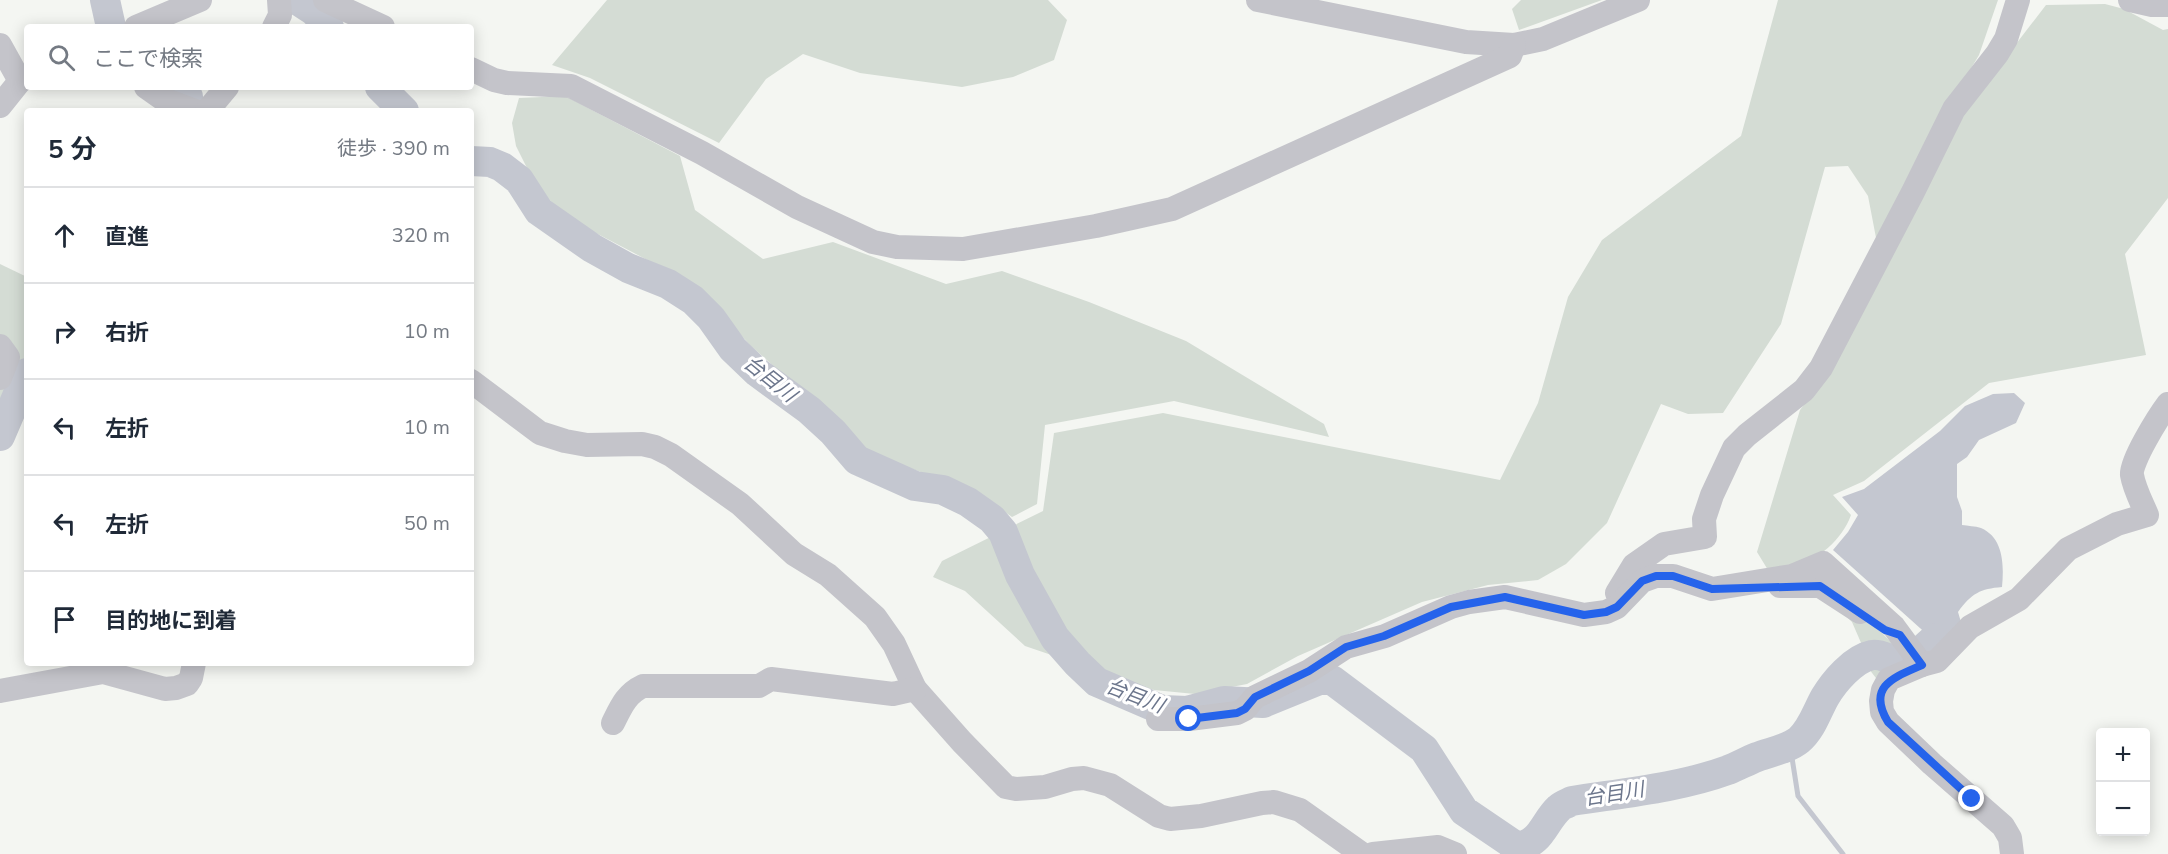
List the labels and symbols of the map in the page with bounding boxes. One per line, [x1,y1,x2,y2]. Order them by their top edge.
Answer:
water label: 台目川 [738,350,803,410]
water label: 台目川 [1102,673,1170,720]
route start [1175,705,1201,731]
water label: 台目川 [1582,776,1648,812]
route end [1958,785,1984,811]

